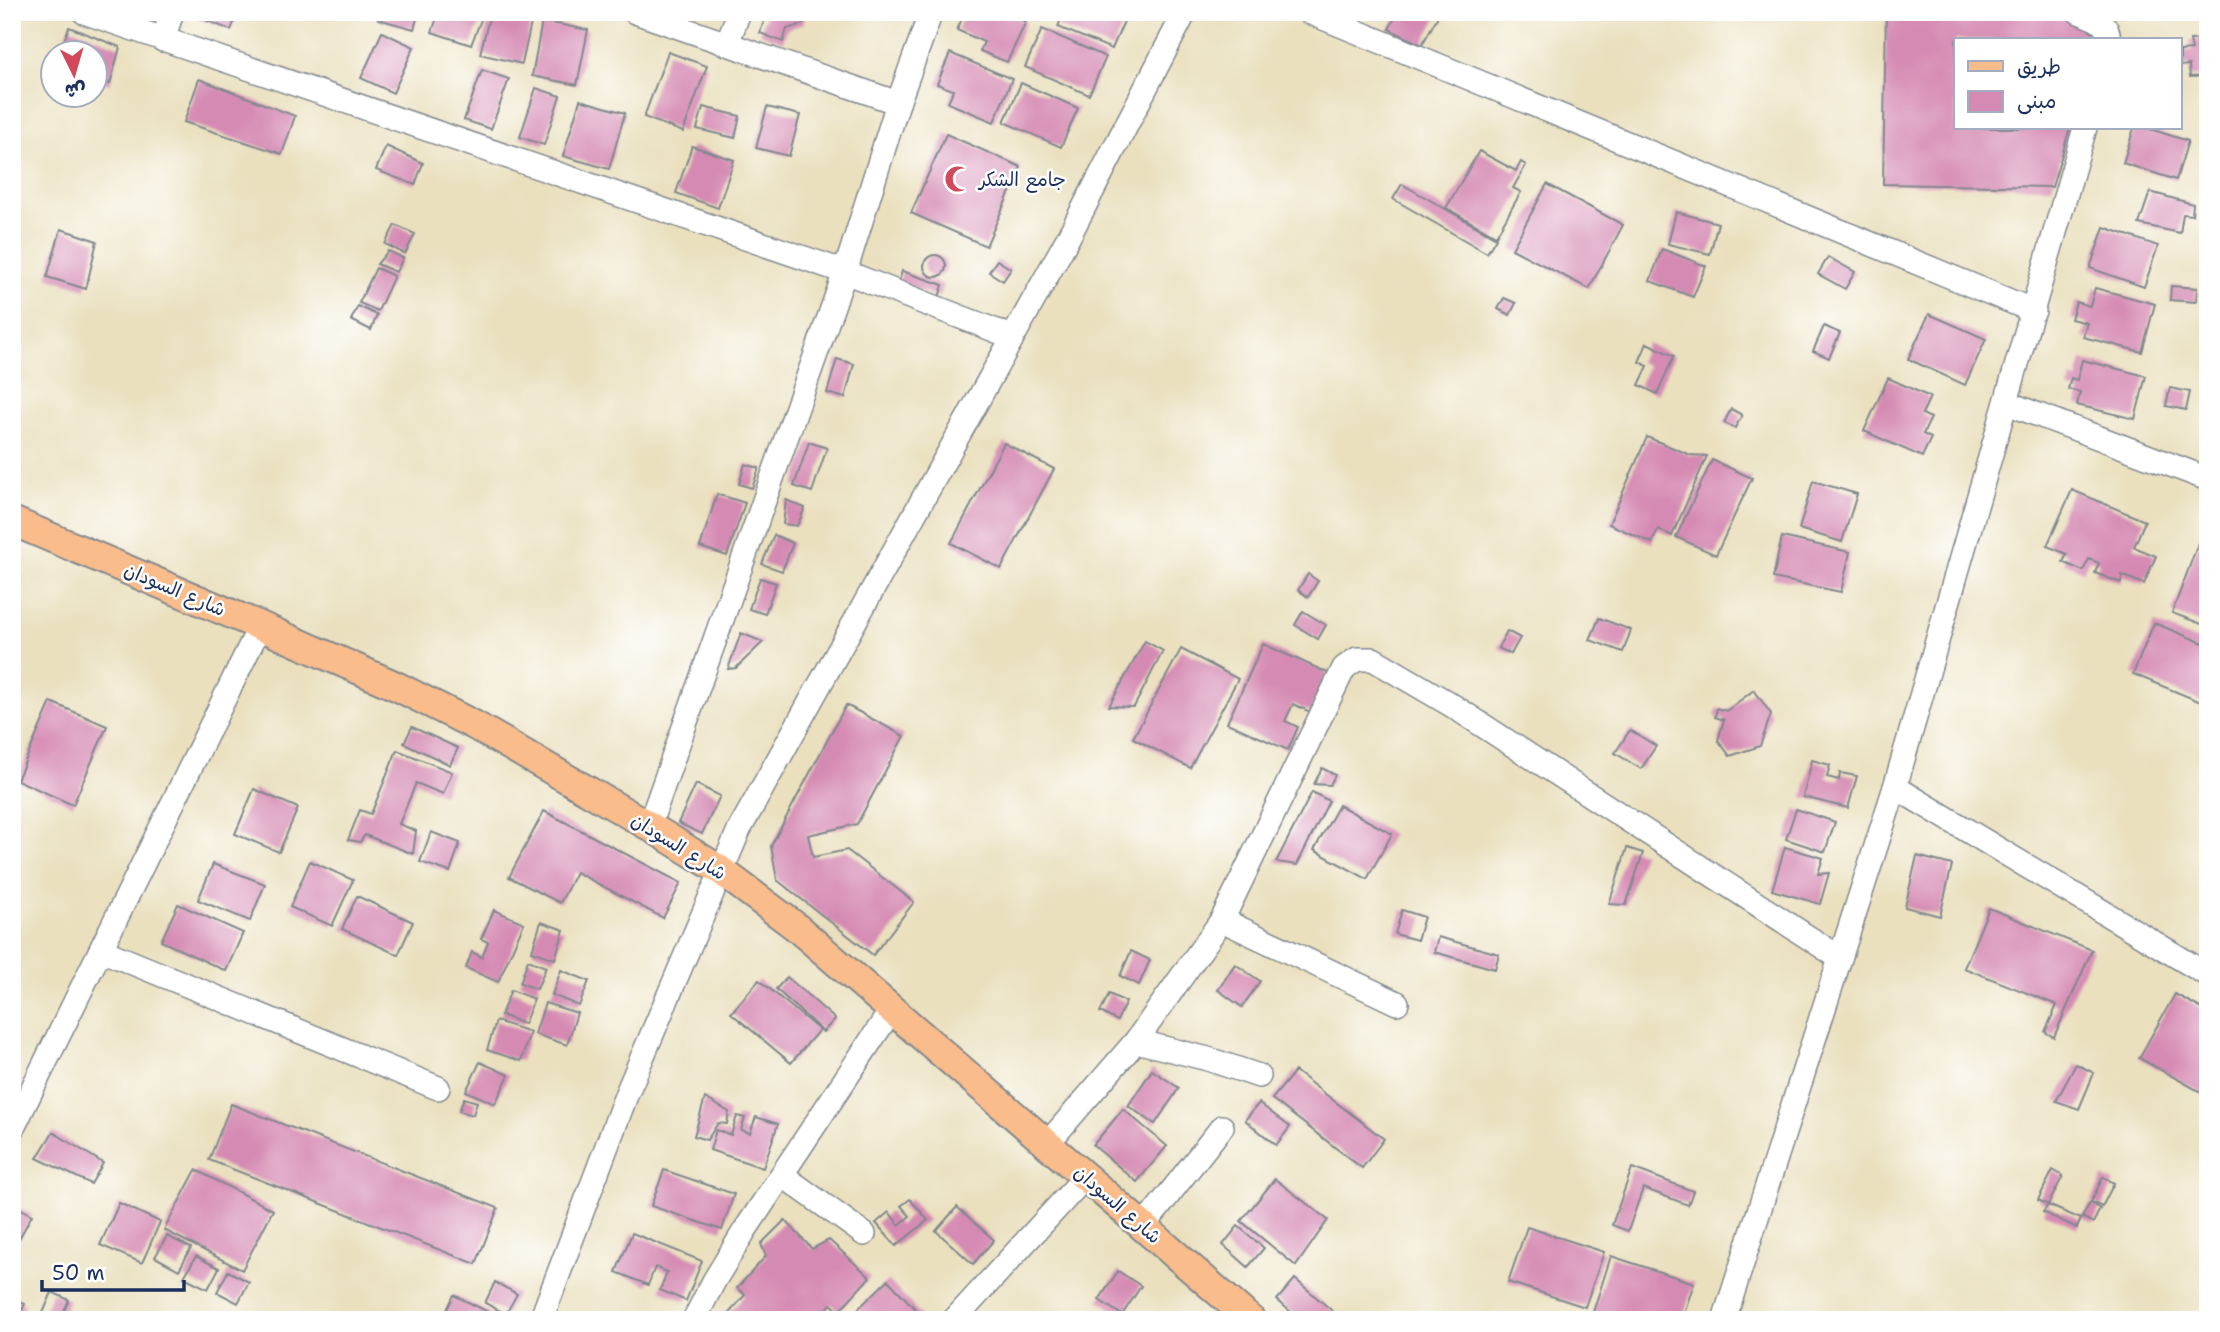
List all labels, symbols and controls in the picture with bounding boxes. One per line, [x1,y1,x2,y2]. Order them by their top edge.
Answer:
north arrow [38,38,108,108]
legend [1954,38,2182,130]
text: طريق [2017,53,2061,81]
text: ش [64,77,87,104]
text: مبنى [2017,87,2056,115]
mosque icon: جامع الشكر [943,164,973,194]
place label: جامع الشكر [977,167,1066,193]
street label: شارع السودان [120,557,229,623]
street label: شارع السودان [626,807,731,886]
street label: شارع السودان [1068,1160,1167,1250]
scale bar [42,1248,184,1292]
text: 50 m [52,1259,105,1287]

